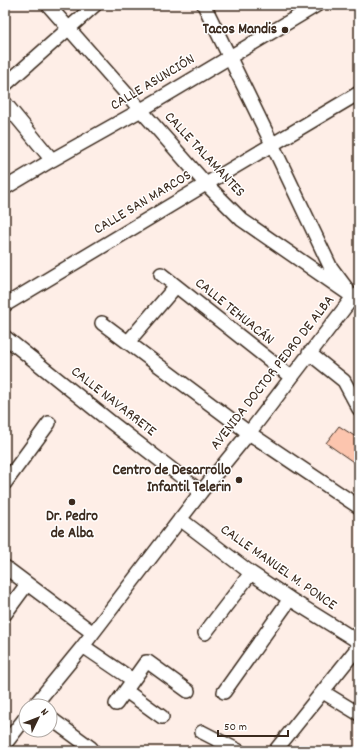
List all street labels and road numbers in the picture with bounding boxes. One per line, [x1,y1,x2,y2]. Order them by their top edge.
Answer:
street label: CALLE ASUNCIÓN [107,49,199,117]
street label: CALLE TALAMANTES [158,107,250,203]
street label: CALLE SAN MARCOS [90,165,196,241]
street label: CALLE TEHUACÁN [190,273,278,351]
street label: AVENIDA DOCTOR PEDRO DE ALBA [206,291,340,455]
street label: CALLE NAVARRETE [66,362,161,443]
street label: CALLE MANUEL M. PONCE [215,519,341,617]

